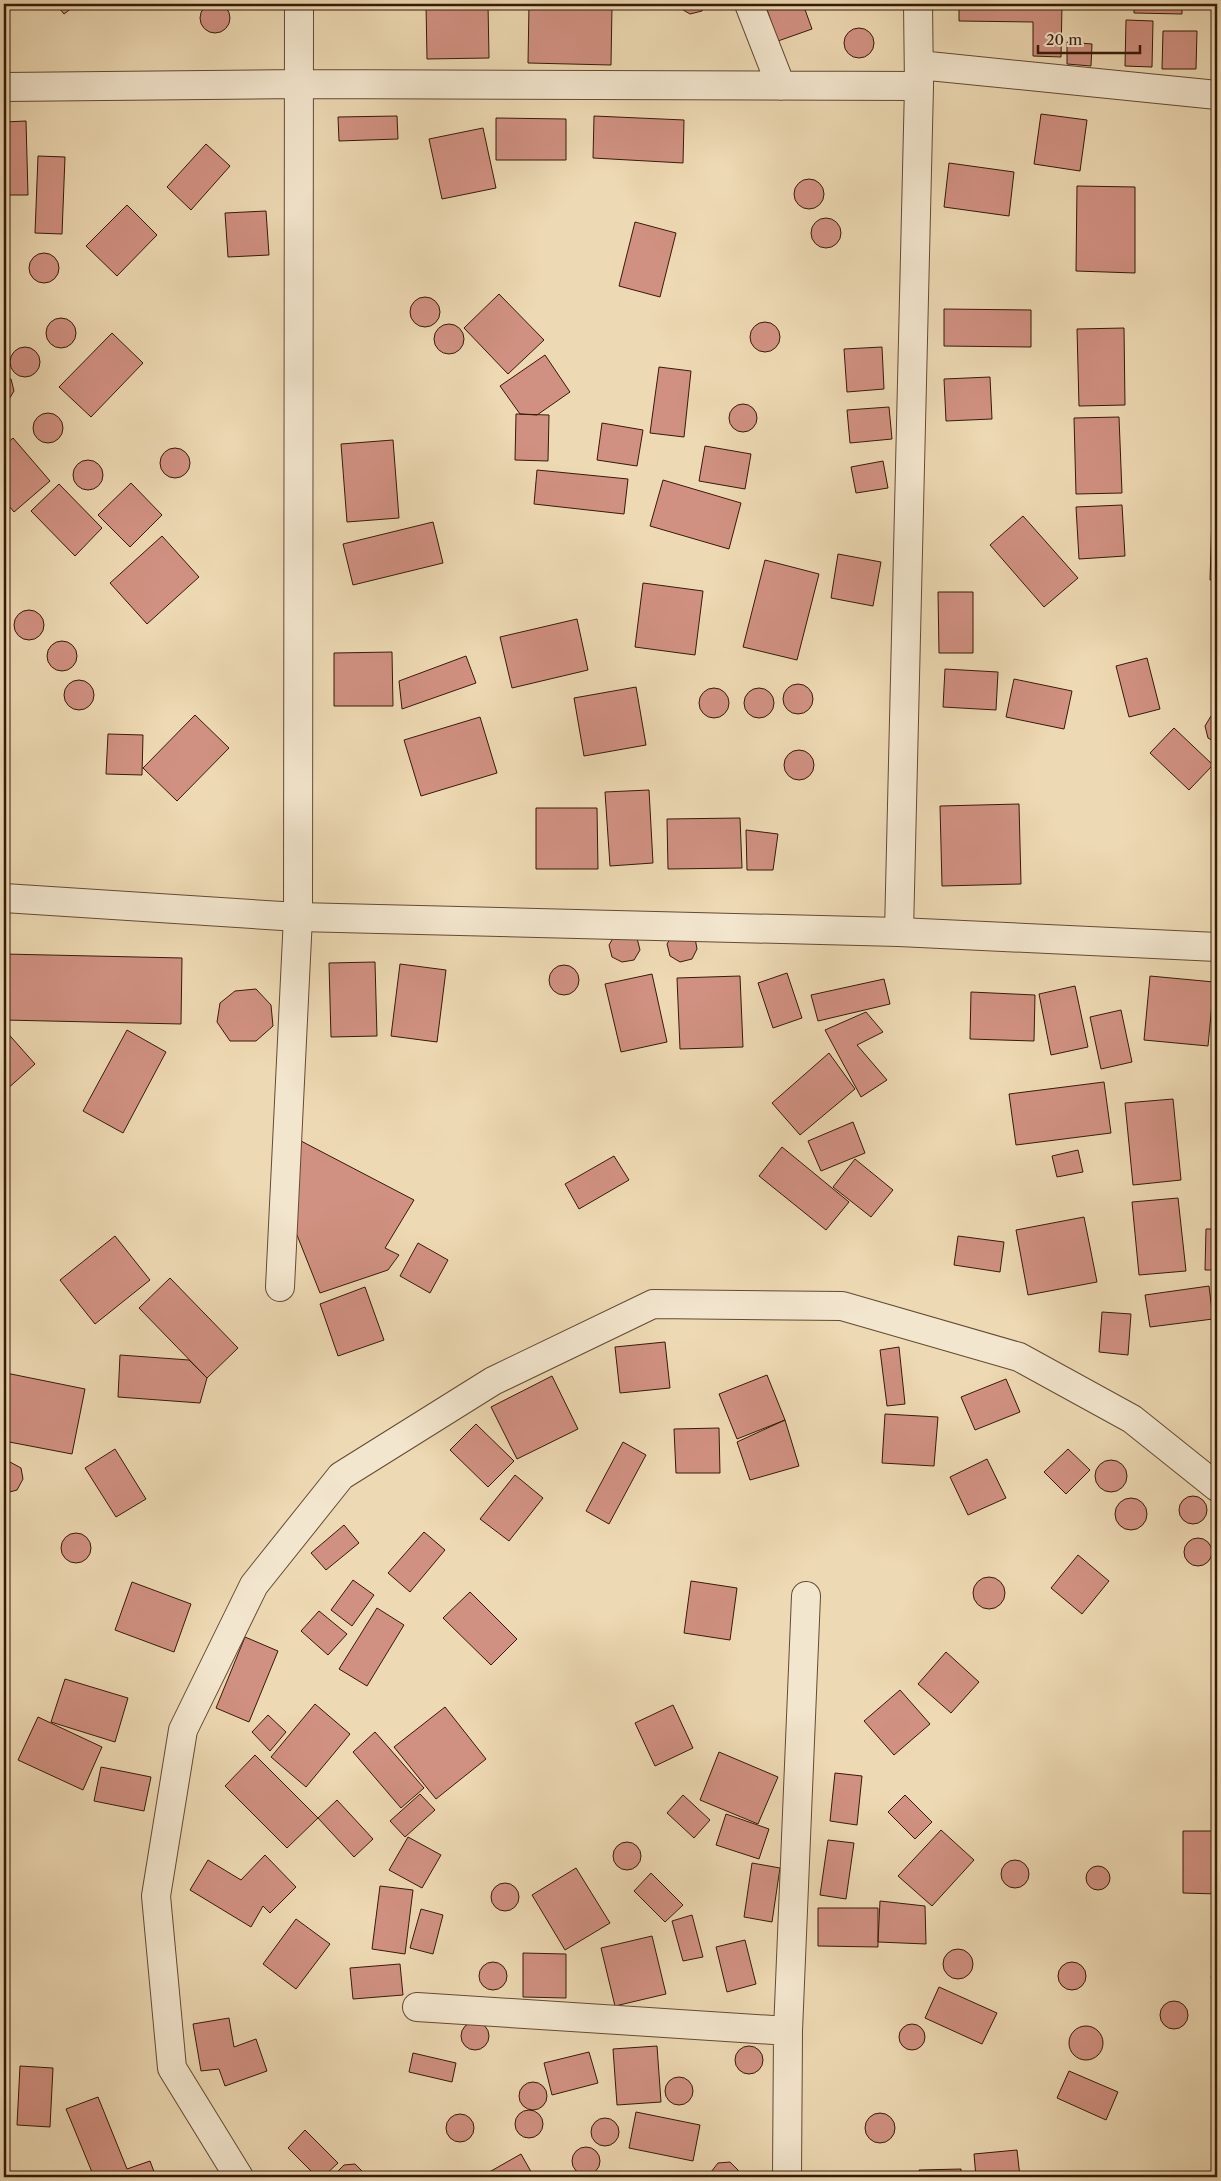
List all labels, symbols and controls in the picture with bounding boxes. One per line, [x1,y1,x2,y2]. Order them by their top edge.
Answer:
scale bar [1038,22,1141,54]
text: 20 m [1046,30,1082,49]

